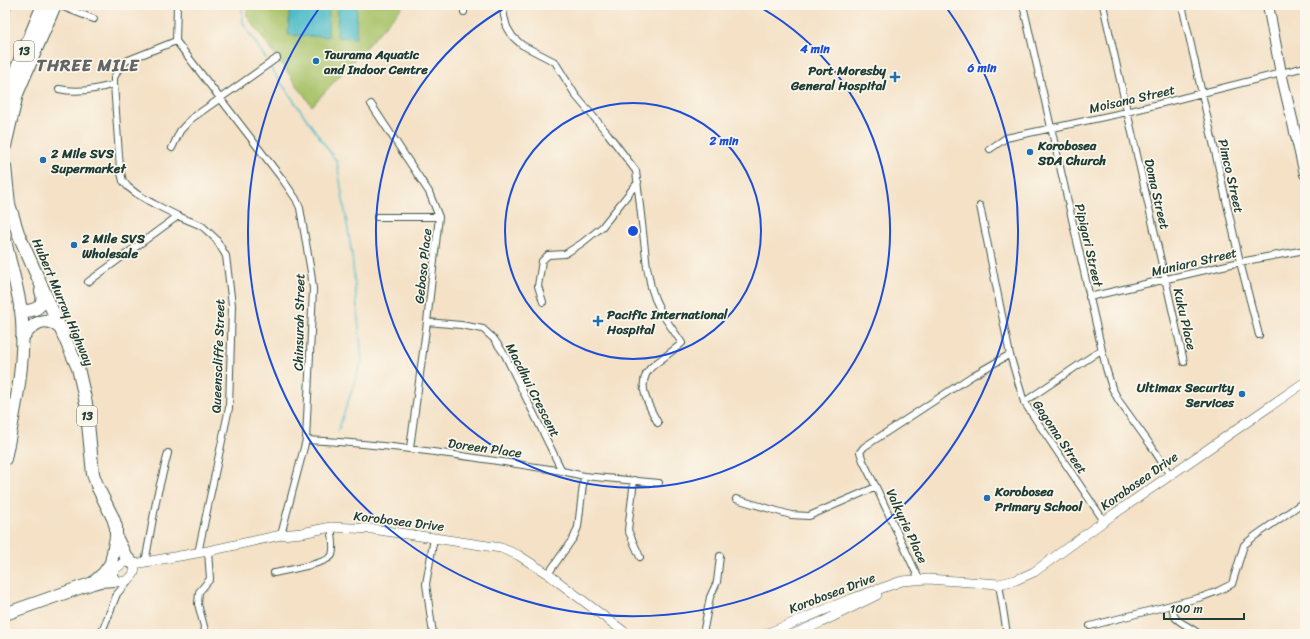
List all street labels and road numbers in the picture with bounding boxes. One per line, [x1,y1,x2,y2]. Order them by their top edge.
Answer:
road number: 13 [14,41,34,61]
street label: Moisana Street [1087,78,1178,120]
street label: Pimco Street [1211,137,1251,216]
street label: Doma Street [1138,156,1176,232]
street label: Pipigari Street [1068,201,1110,290]
street label: Geboso Place [408,227,438,305]
street label: Hubert Murray Highway [26,234,100,370]
street label: Muniara Street [1149,241,1239,283]
street label: Chinsurah Street [287,273,311,371]
street label: Kuku Place [1167,286,1203,353]
street label: Queenscliffe Street [205,298,232,414]
street label: Macdhui Crescent [499,339,567,441]
street label: Gagoma Street [1027,395,1094,479]
road number: 13 [77,406,97,426]
street label: Doreen Place [447,431,524,465]
street label: Korobosea Drive [1095,445,1183,517]
street label: Valkyrie Place [880,485,935,568]
street label: Korobosea Drive [352,504,446,538]
street label: Korobosea Drive [785,566,879,620]

